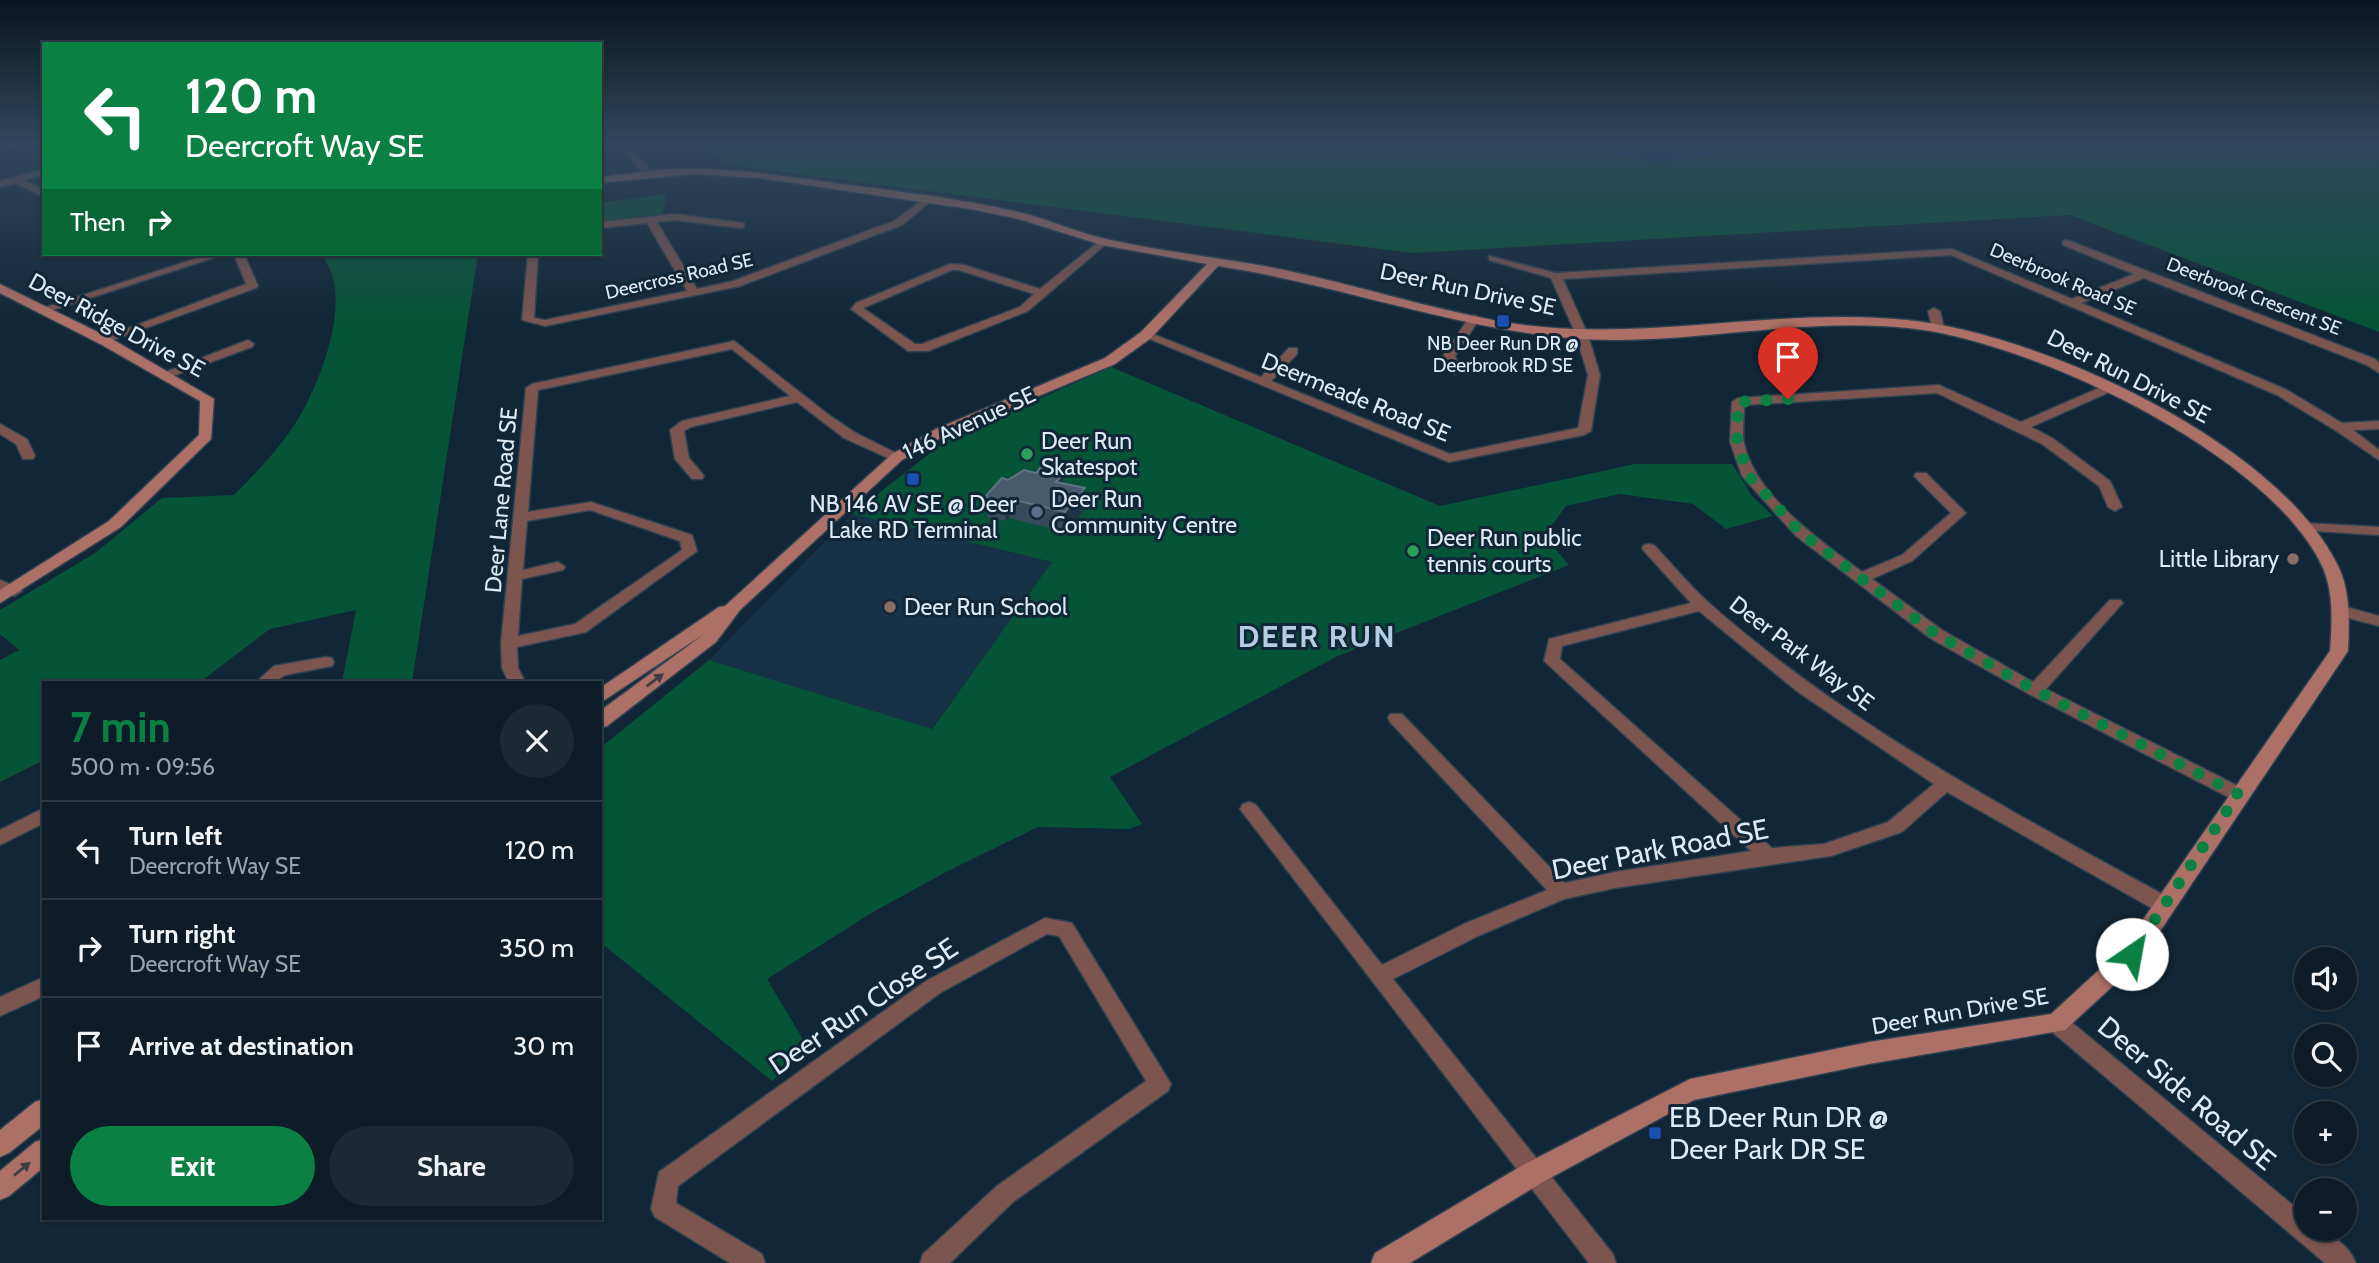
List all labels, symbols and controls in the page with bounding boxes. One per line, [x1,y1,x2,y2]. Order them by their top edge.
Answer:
text: 120 m [185,66,317,125]
icon: left [70,70,161,161]
text: Deercroft Way SE [185,126,424,165]
icon: right [140,203,178,241]
text: Then [70,206,126,238]
street label: Deerbrook Road SE [1987,238,2139,320]
street label: Deercross Road SE [603,248,755,304]
street label: Deerbrook Crescent SE [2163,252,2345,340]
street label: Deer Run Drive SE [1377,257,1559,321]
street label: Deer Ridge Drive SE [24,267,210,383]
marker: NB Deer Run DR @ Deerbrook RD SE [1495,313,1511,329]
street label: Deer Run Drive SE [2043,323,2215,429]
pin [1758,327,1818,399]
place label: NB Deer Run DR @ Deerbrook RD SE [1427,332,1579,377]
icon: arrive [1769,338,1807,376]
street label: Deermeade Road SE [1257,346,1455,448]
street label: 146 Avenue SE [898,380,1040,466]
street label: Deer Lane Road SE [479,406,523,594]
place label: Deer Run Skatespot [1041,427,1138,481]
marker: Deer Run Skatespot [1019,446,1035,462]
marker: NB 146 AV SE @ Deer Lake RD Terminal [905,471,921,487]
place label: Deer Run Community Centre [1051,485,1237,539]
place label: NB 146 AV SE @ Deer Lake RD Terminal [810,490,1017,544]
marker: Deer Run Community Centre [1029,504,1045,520]
place label: Deer Run public tennis courts [1427,524,1582,578]
marker: Deer Run public tennis courts [1405,543,1421,559]
place label: Little Library [2159,545,2279,573]
marker: Little Library [2285,551,2301,567]
street label: Deer Park Way SE [1724,590,1880,716]
place label: Deer Run School [904,593,1068,621]
marker: Deer Run School [882,599,898,615]
district label: DEER RUN [1238,618,1396,655]
one-way arrow [645,673,663,688]
text: 7 min [70,701,171,753]
button: close [500,704,574,778]
text: 500 m · 09:56 [70,753,215,781]
street label: Deer Park Road SE [1549,811,1771,887]
text: Turn left [129,820,222,852]
icon: left [70,831,108,869]
text: 120 m [505,834,574,866]
text: Deercroft Way SE [129,852,301,880]
position arrow [2095,917,2169,991]
text: Turn right [129,918,235,950]
icon: right [70,929,108,967]
street label: Deer Run Close SE [762,930,964,1082]
text: 350 m [499,932,574,964]
map controls [2294,947,2357,1241]
button: sound [2294,947,2357,1010]
text: Deercroft Way SE [129,950,301,978]
street label: Deer Run Drive SE [1869,982,2051,1040]
street label: Deer Side Road SE [2091,1009,2283,1177]
button: search [2294,1024,2357,1087]
icon: arrive [70,1027,108,1065]
text: Arrive at destination [129,1030,354,1062]
text: 30 m [513,1030,574,1062]
place label: EB Deer Run DR @ Deer Park DR SE [1669,1100,1889,1166]
button: + [2294,1101,2357,1164]
marker: EB Deer Run DR @ Deer Park DR SE [1647,1125,1663,1141]
button: Exit [70,1126,315,1206]
button: Share [329,1126,574,1206]
one-way arrow [13,1162,30,1177]
button: − [2294,1178,2357,1241]

